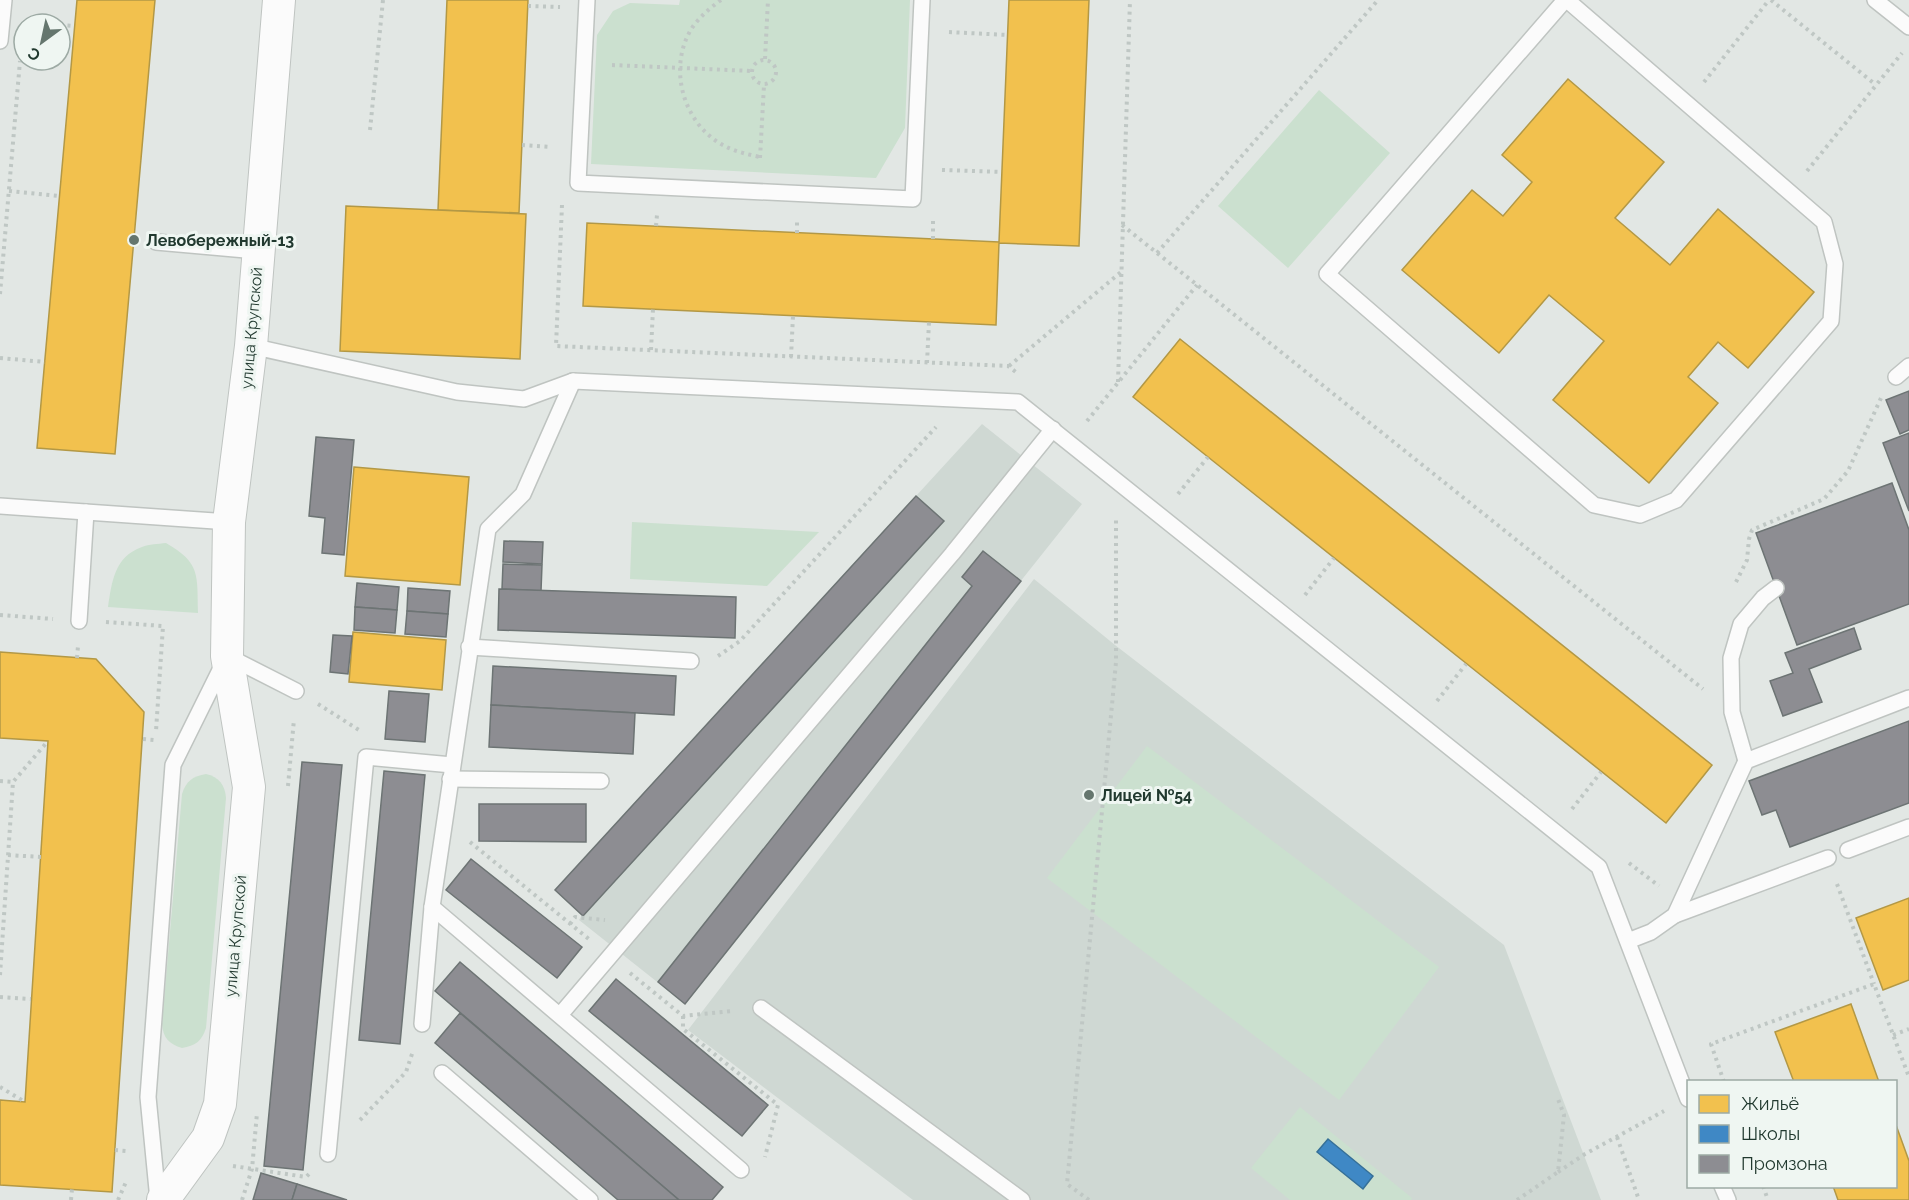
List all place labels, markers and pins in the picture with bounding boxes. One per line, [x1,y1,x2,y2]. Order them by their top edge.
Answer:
place label: Левобережный-13 [146,231,294,250]
marker: Левобережный-13 [127,233,141,247]
place label: Лицей №54 [1101,786,1192,805]
marker: Лицей №54 [1082,788,1096,802]

